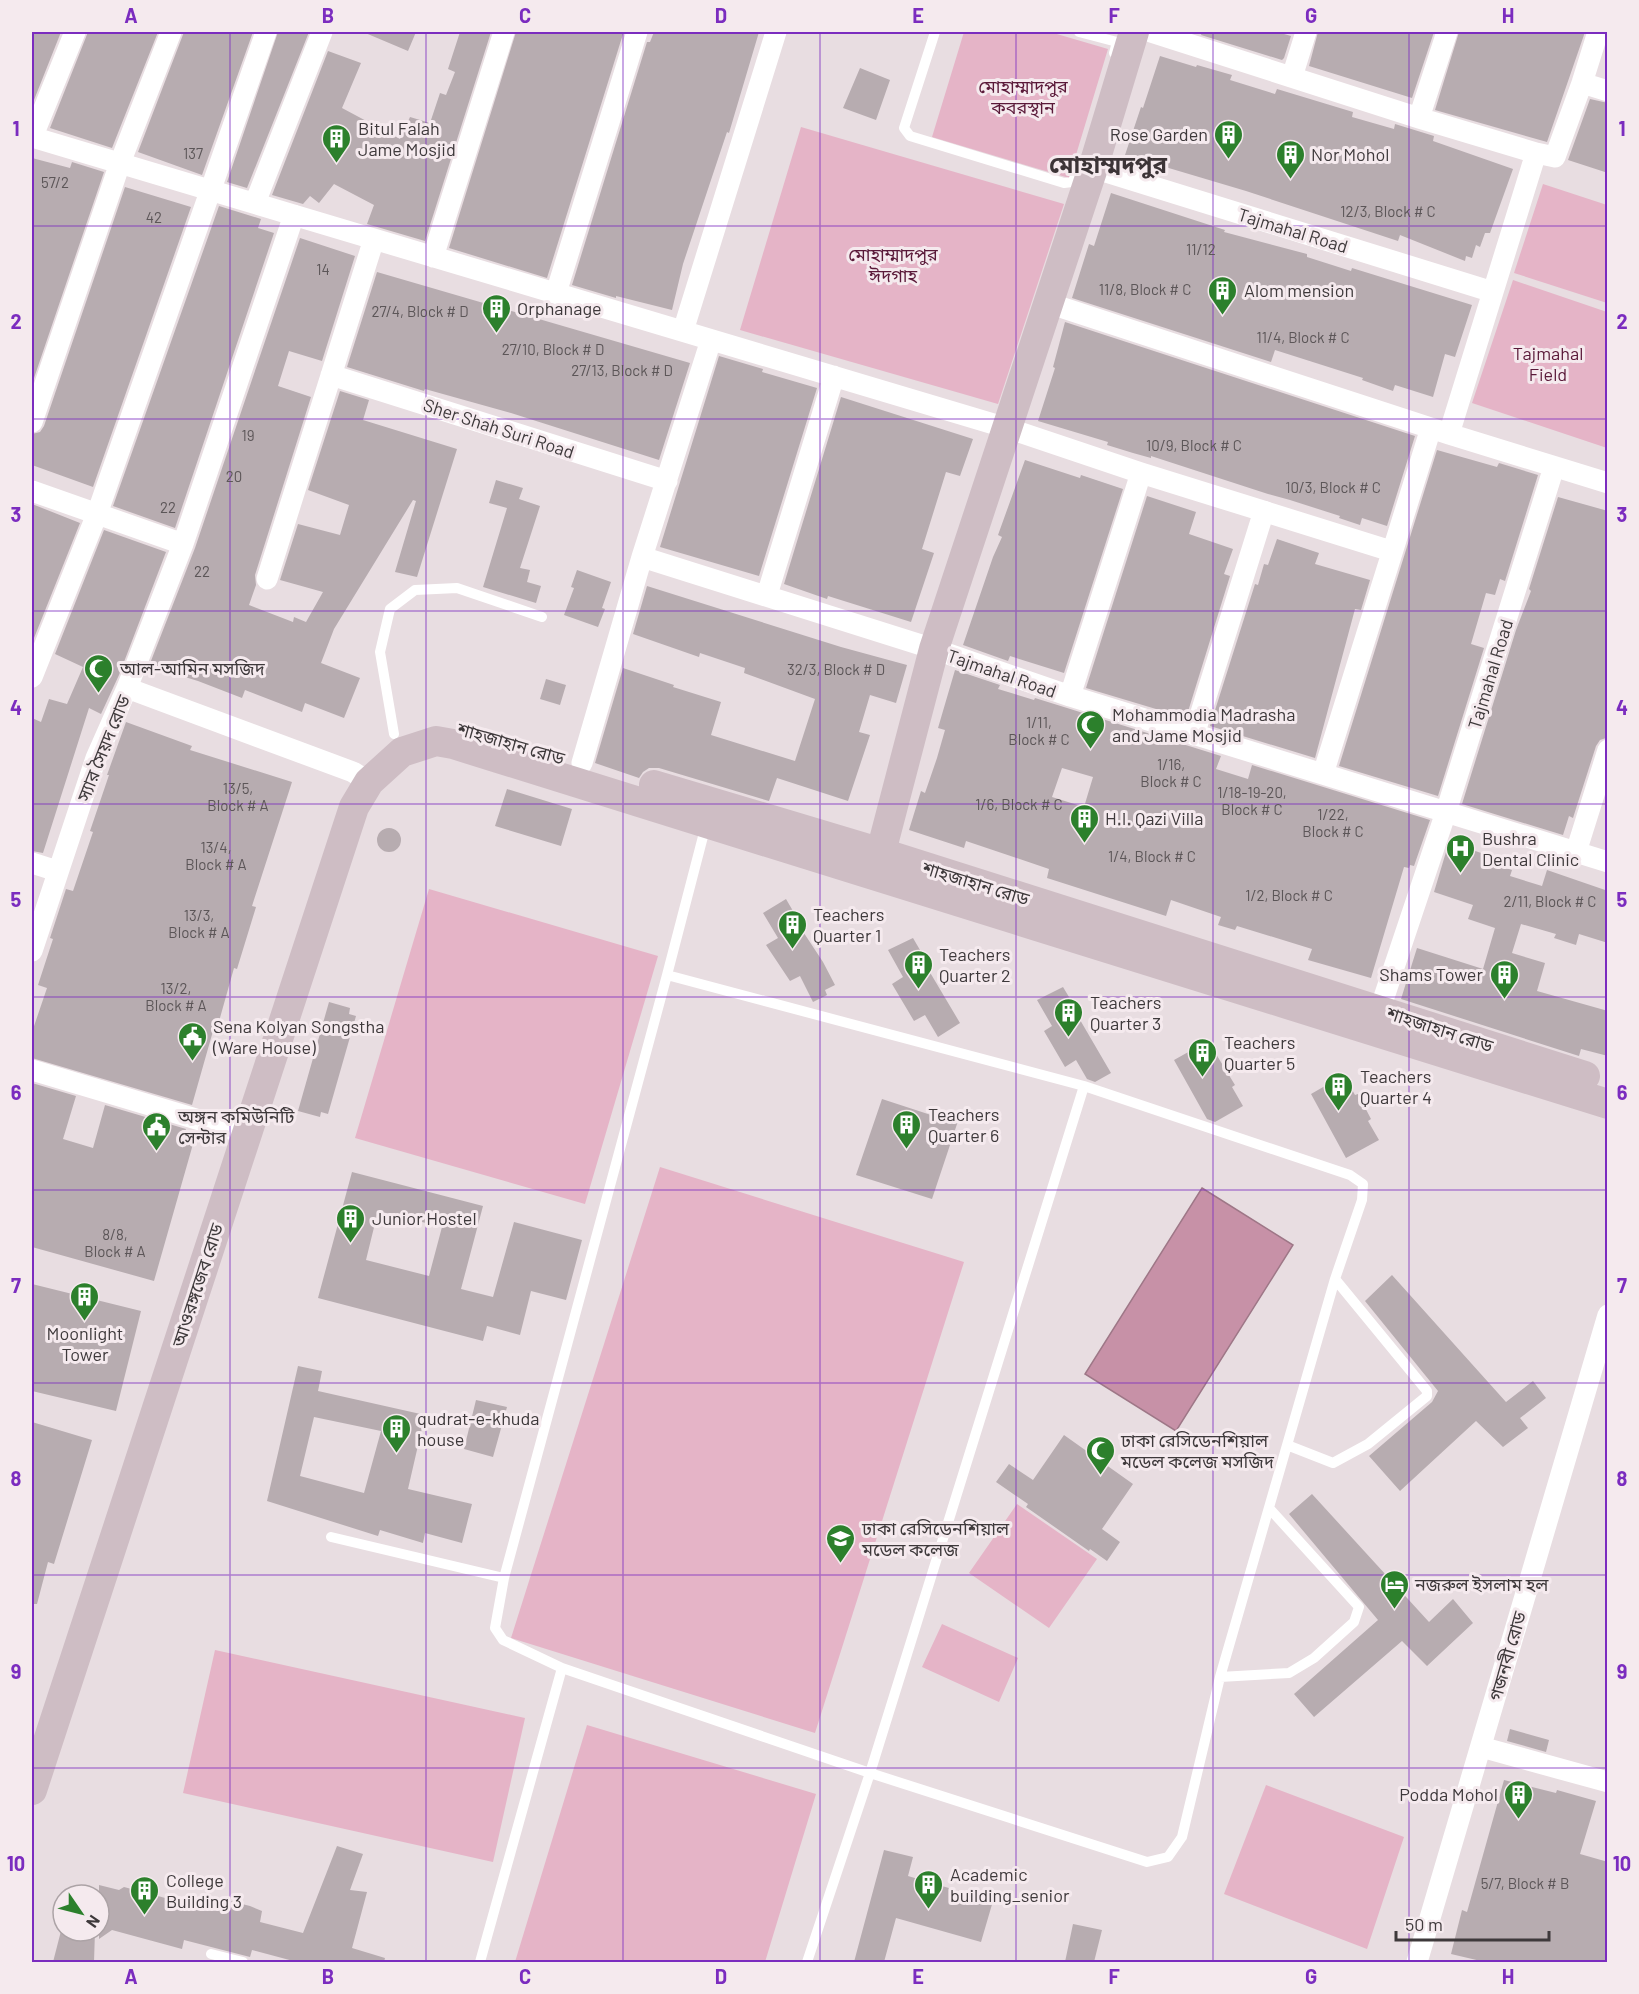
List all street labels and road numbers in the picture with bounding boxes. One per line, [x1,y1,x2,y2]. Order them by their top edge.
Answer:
street label: Tajmahal Road [1235,203,1351,257]
street label: Sher Shah Suri Road [421,393,577,463]
street label: Tajmahal Road [1463,616,1517,732]
street label: Tajmahal Road [944,644,1060,702]
street label: স্যার সৈয়দ রোড [71,692,134,805]
street label: শাহজাহান রোড [454,717,567,769]
street label: শাহজাহান রোড [919,856,1032,910]
street label: শাহজাহান রোড [1383,1001,1496,1057]
street label: আওরঙ্গজেব রোড [166,1220,227,1350]
street label: গজনবী রোড [1484,1609,1530,1703]

